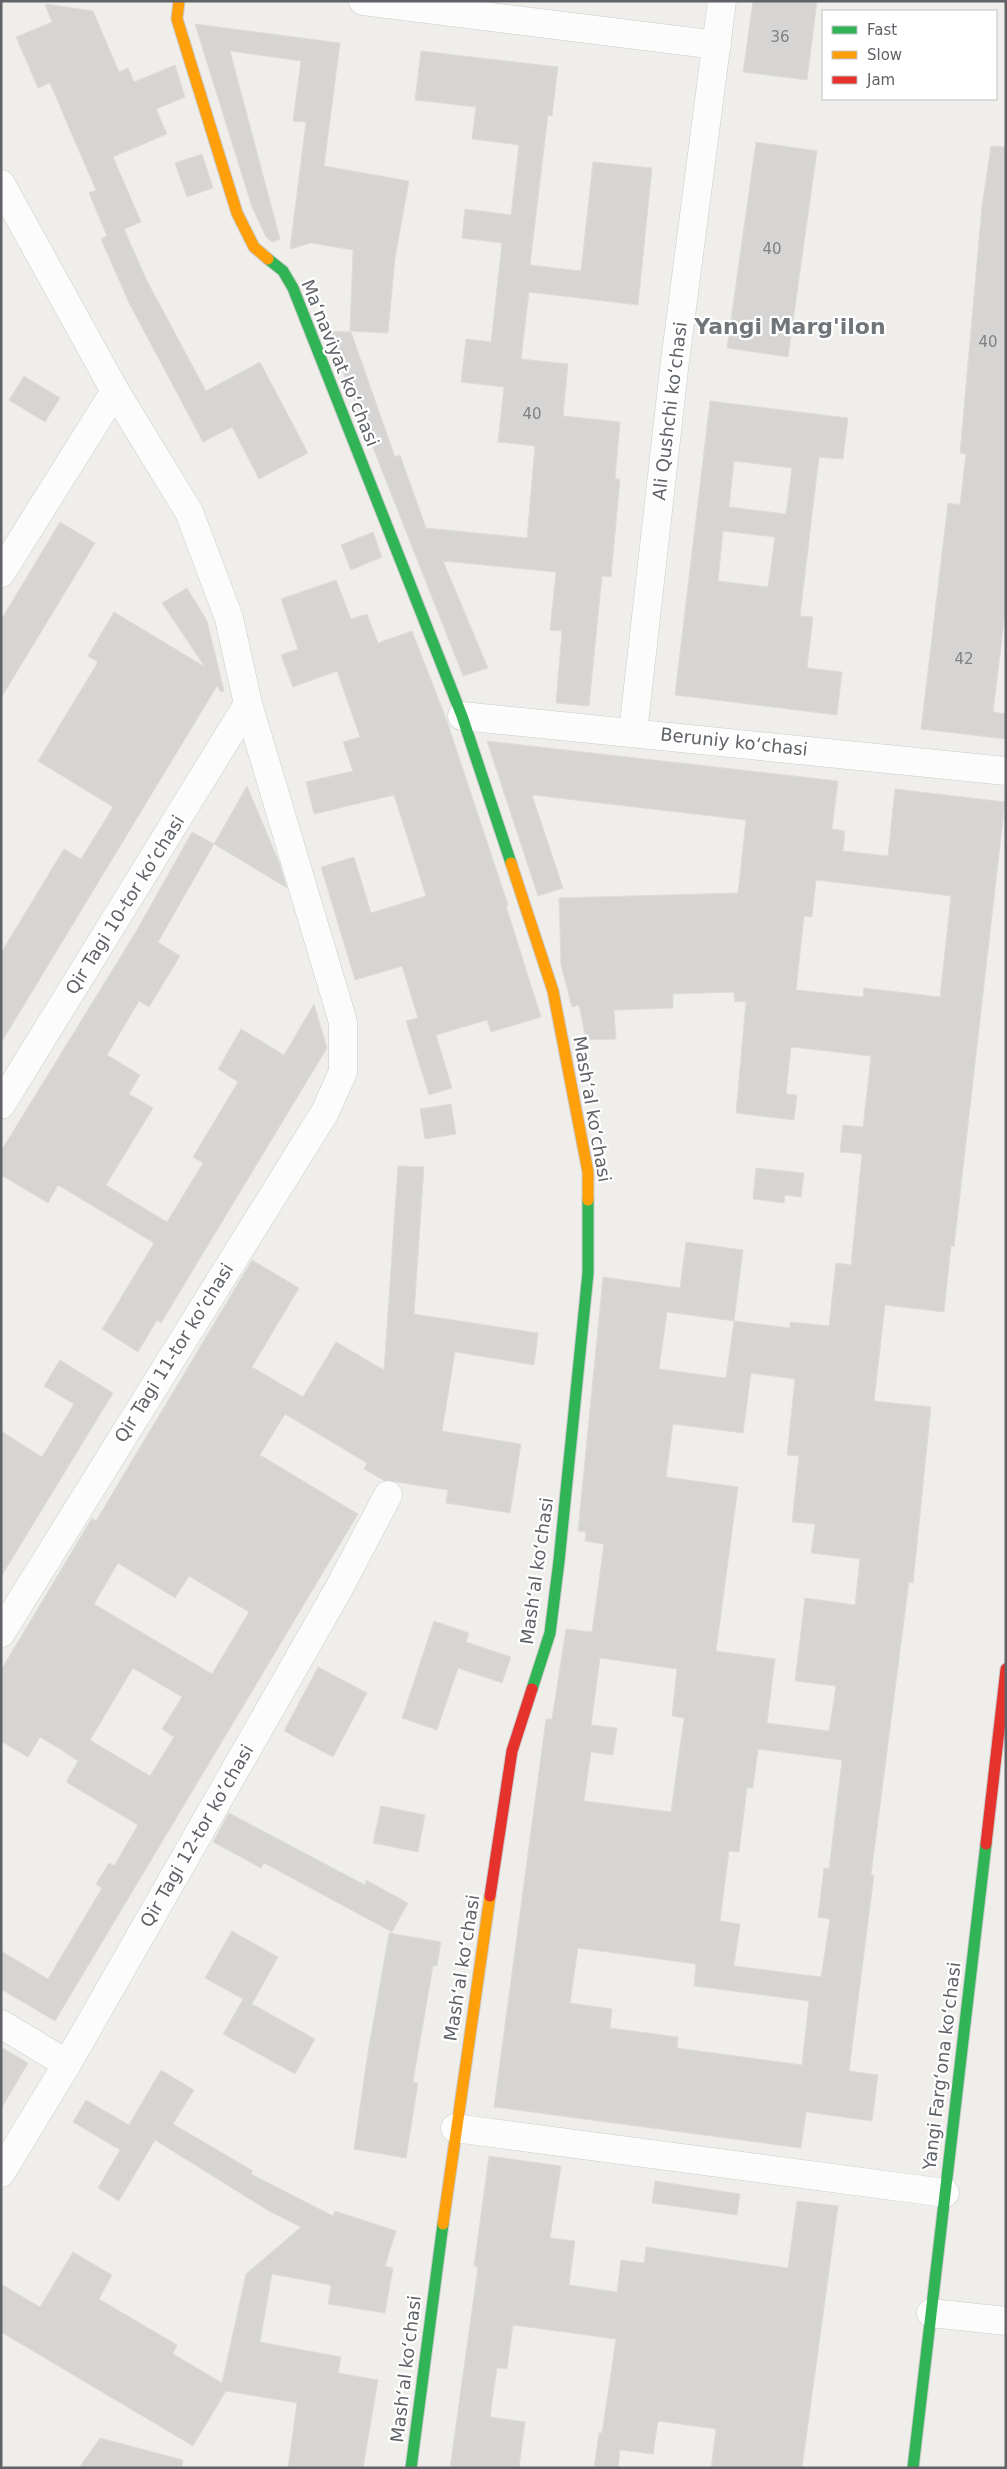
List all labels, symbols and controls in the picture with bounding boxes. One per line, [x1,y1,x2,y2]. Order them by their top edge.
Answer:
legend [822,10,997,100]
text: Fast [867,21,897,39]
house number: 36 [770,28,790,46]
text: Slow [867,46,902,64]
text: Jam [866,71,895,89]
house number: 40 [762,240,782,258]
street label: Maʻnaviyat koʻchasi [297,276,384,449]
district label: Yangi Marg'ilon [693,314,886,339]
street label: Ali Qushchi koʻchasi [648,320,691,501]
house number: 40 [978,333,998,351]
house number: 40 [522,405,542,423]
house number: 42 [954,650,974,668]
street label: Beruniy koʻchasi [659,723,809,760]
street label: Qir Tagi 10-tor koʼchasi [61,811,188,998]
street label: Mashʻal koʻchasi [569,1034,616,1184]
street label: Qir Tagi 11-tor koʼchasi [110,1259,237,1446]
street label: Mashʻal koʻchasi [516,1496,557,1646]
street label: Qir Tagi 12-tor koʼchasi [136,1741,257,1931]
street label: Mashʻal koʻchasi [440,1893,483,2043]
street label: Yangi Fargʻona koʻchasi [918,1961,965,2172]
street label: Mashʻal koʻchasi [386,2294,425,2444]

